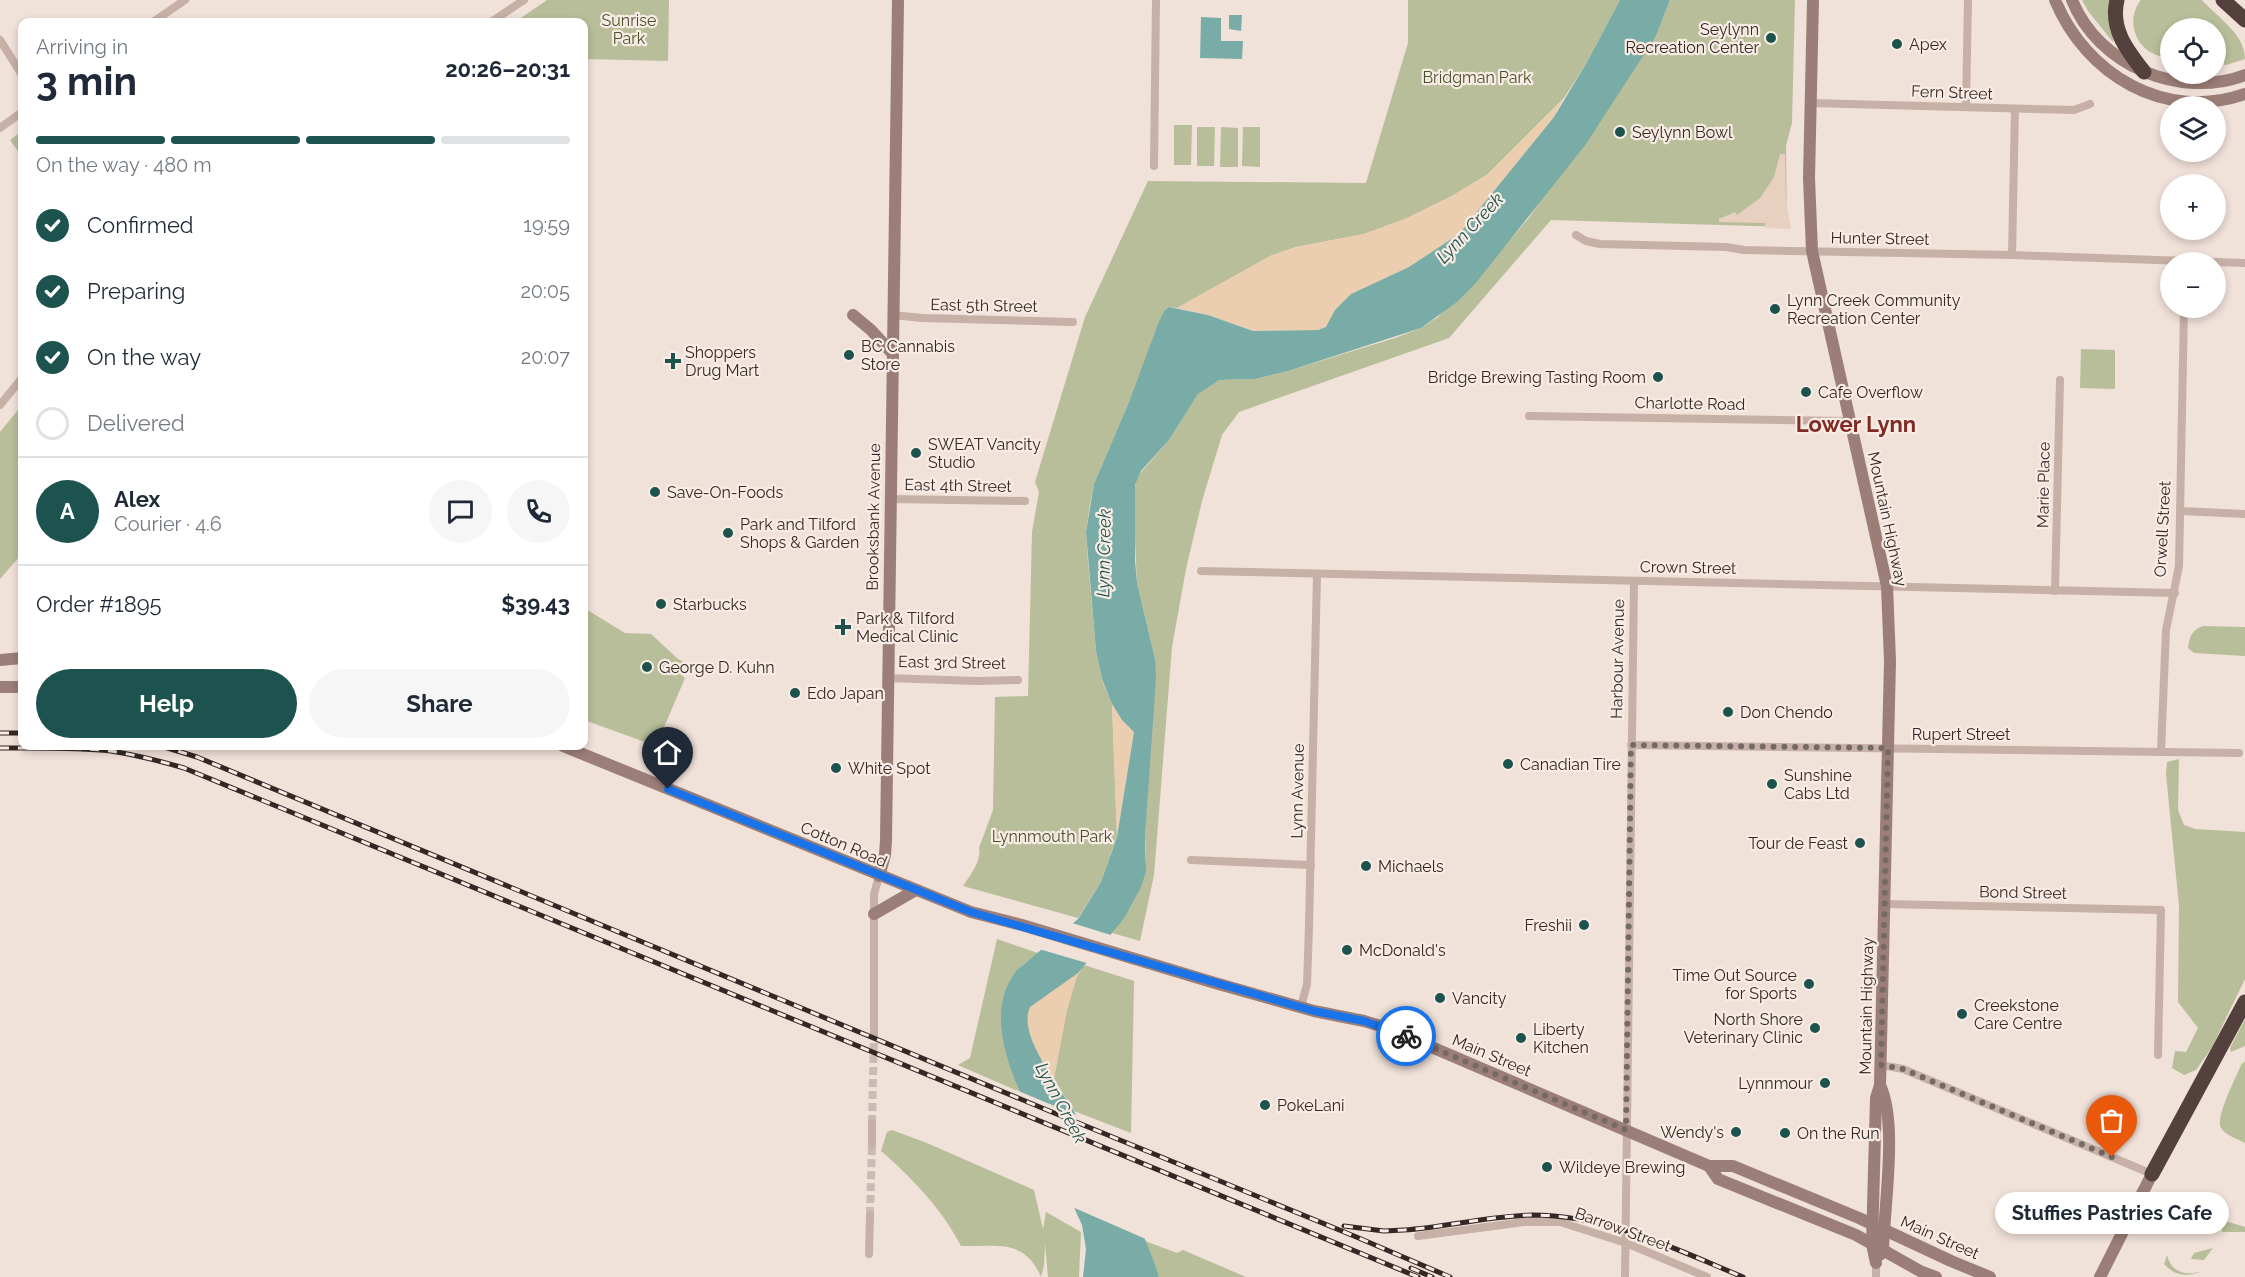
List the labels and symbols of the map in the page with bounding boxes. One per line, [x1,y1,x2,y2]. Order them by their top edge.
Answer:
park label: Sunrise Park [602,11,656,48]
place label: Seylynn Recreation Center [1626,20,1759,57]
marker: Seylynn Recreation Center [1764,31,1778,45]
place label: Apex [1909,35,1947,54]
marker: Apex [1890,37,1904,51]
park label: Bridgman Park [1422,68,1532,87]
street label: Fern Street [1911,82,1994,103]
place label: Seylynn Bowl [1632,123,1733,142]
marker: Seylynn Bowl [1613,125,1627,139]
water label: Lynn Creek [1432,188,1508,267]
street label: Hunter Street [1830,228,1930,249]
place label: Lynn Creek Community Recreation Center [1787,291,1961,328]
street label: East 5th Street [930,295,1039,316]
marker: Lynn Creek Community Recreation Center [1768,302,1782,316]
place label: BC Cannabis Store [861,337,955,374]
place label: Shoppers Drug Mart [685,343,760,380]
marker: BC Cannabis Store [842,348,856,362]
marker: Shoppers Drug Mart [666,354,680,368]
place label: Bridge Brewing Tasting Room [1428,368,1646,387]
marker: Bridge Brewing Tasting Room [1651,370,1665,384]
place label: Cafe Overflow [1818,383,1923,402]
marker: Cafe Overflow [1799,385,1813,399]
street label: Charlotte Road [1634,393,1746,414]
district label: Lower Lynn [1796,411,1916,437]
place label: SWEAT Vancity Studio [928,435,1041,472]
street label: Marie Place [2033,442,2054,528]
street label: Brooksbank Avenue [863,443,884,591]
marker: SWEAT Vancity Studio [909,446,923,460]
street label: Mountain Highway [1864,450,1911,589]
street label: East 4th Street [904,475,1013,496]
street label: Orwell Street [2150,480,2175,578]
place label: Save-On-Foods [667,483,783,502]
marker: Save-On-Foods [648,485,662,499]
water label: Lynn Creek [1092,508,1115,597]
place label: Park and Tilford Shops & Garden [740,515,859,552]
marker: Park and Tilford Shops & Garden [721,526,735,540]
street label: Crown Street [1640,557,1737,578]
place label: Starbucks [673,595,747,614]
marker: Starbucks [654,597,668,611]
street label: Harbour Avenue [1607,599,1628,719]
place label: Park & Tilford Medical Clinic [856,609,959,646]
marker: Park & Tilford Medical Clinic [834,618,852,636]
street label: East 3rd Street [898,652,1007,673]
place label: George D. Kuhn [659,658,775,677]
marker: George D. Kuhn [640,660,654,674]
place label: Edo Japan [807,684,884,703]
marker: Edo Japan [788,686,802,700]
place label: Don Chendo [1740,703,1833,722]
marker: Don Chendo [1721,705,1735,719]
street label: Rupert Street [1912,725,2011,744]
pin [642,727,693,789]
street label: Lynn Avenue [1287,743,1308,839]
place label: Canadian Tire [1520,755,1621,774]
marker: Canadian Tire [1501,757,1515,771]
place label: White Spot [848,759,931,778]
marker: White Spot [829,761,843,775]
place label: Sunshine Cabs Ltd [1784,766,1852,803]
marker: Sunshine Cabs Ltd [1765,777,1779,791]
street label: Cotton Road [798,818,890,871]
park label: Lynnmouth Park [992,827,1113,846]
place label: Tour de Feast [1748,834,1849,853]
marker: Tour de Feast [1853,836,1867,850]
place label: Michaels [1378,857,1444,876]
marker: Michaels [1359,859,1373,873]
street label: Bond Street [1979,882,2068,903]
place label: Freshii [1524,916,1572,935]
marker: Freshii [1577,918,1591,932]
street label: Mountain Highway [1856,937,1877,1075]
place label: McDonald's [1359,941,1446,960]
marker: McDonald's [1340,943,1354,957]
place label: Time Out Source for Sports [1672,966,1797,1003]
marker: Time Out Source for Sports [1802,977,1816,991]
place label: Vancity [1452,989,1507,1008]
marker: Vancity [1433,991,1447,1005]
place label: Creekstone Care Centre [1974,996,2062,1033]
courier [1376,1006,1436,1066]
marker: Creekstone Care Centre [1955,1007,1969,1021]
place label: North Shore Veterinary Clinic [1684,1010,1803,1047]
place label: Liberty Kitchen [1533,1020,1589,1057]
marker: North Shore Veterinary Clinic [1808,1021,1822,1035]
street label: Main Street [1449,1030,1535,1081]
marker: Liberty Kitchen [1514,1031,1528,1045]
water label: Lynn Creek [1031,1059,1092,1147]
place label: Lynnmour [1738,1074,1813,1093]
marker: Lynnmour [1818,1076,1832,1090]
pin [2086,1095,2137,1157]
place label: PokeLani [1277,1096,1345,1115]
marker: PokeLani [1258,1098,1272,1112]
place label: Wendy's [1660,1123,1724,1142]
place label: On the Run [1797,1124,1880,1143]
marker: Wendy's [1729,1125,1743,1139]
marker: On the Run [1778,1126,1792,1140]
place label: Wildeye Brewing [1559,1158,1685,1177]
marker: Wildeye Brewing [1540,1160,1554,1174]
callout: Stuffies Pastries Cafe [1995,1193,2229,1235]
street label: Barrow Street [1572,1203,1674,1256]
street label: Main Street [1898,1212,1983,1263]

